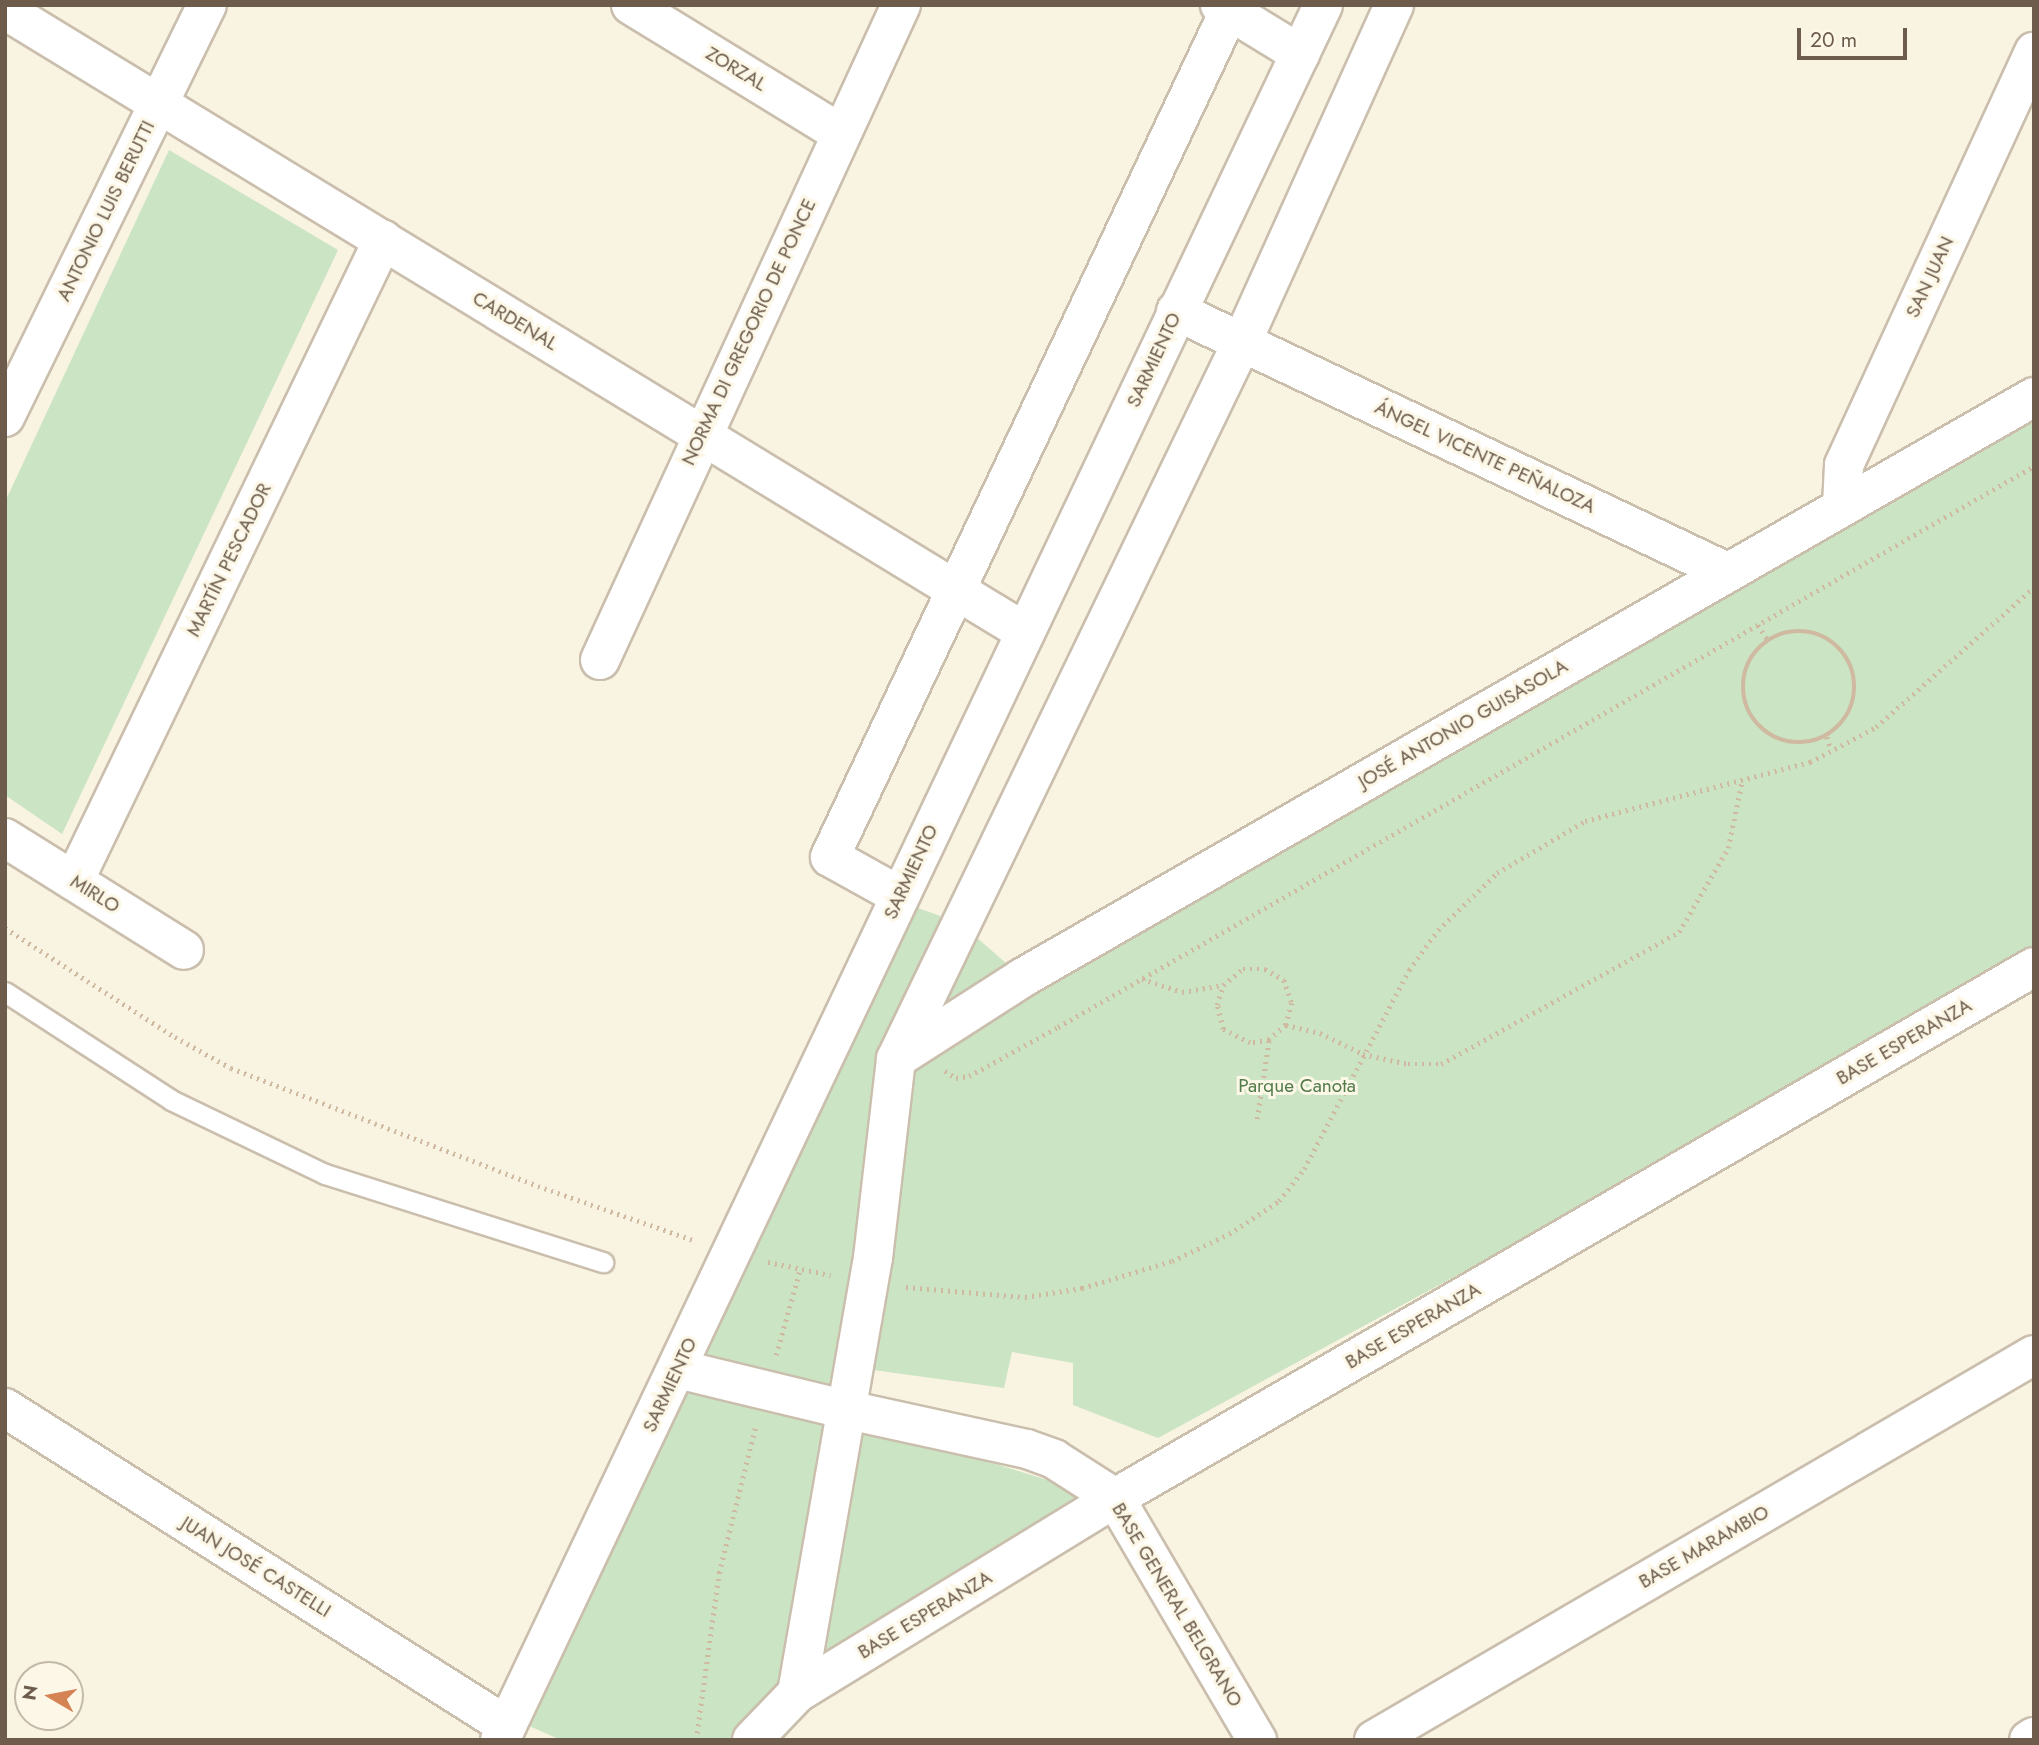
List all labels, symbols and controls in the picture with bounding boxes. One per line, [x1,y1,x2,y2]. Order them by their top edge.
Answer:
scale bar [1801,14,1911,58]
text: 20 m [1810,25,1857,55]
street label: ZORZAL [702,42,770,96]
street label: ANTONIO LUIS BERUTTI [52,117,160,305]
street label: NORMA DI GREGORIO DE PONCE [677,195,821,469]
street label: SAN JUAN [1901,233,1959,321]
street label: CARDENAL [468,287,562,355]
street label: SARMIENTO [1122,309,1186,411]
street label: ÁNGEL VICENTE PEÑALOZA [1371,396,1599,518]
street label: MARTÍN PESCADOR [182,480,276,640]
street label: JOSÉ ANTONIO GUISASOLA [1354,655,1572,793]
street label: SARMIENTO [879,821,943,923]
street label: MIRLO [66,870,124,918]
street label: BASE ESPERANZA [1833,994,1975,1090]
park label: Parque Canota [1238,1075,1356,1097]
street label: BASE ESPERANZA [1342,1278,1484,1374]
street label: SARMIENTO [638,1334,702,1436]
street label: BASE GENERAL BELGRANO [1107,1499,1247,1711]
street label: BASE MARAMBIO [1635,1501,1773,1593]
street label: JUAN JOSÉ CASTELLI [177,1512,335,1622]
street label: BASE ESPERANZA [854,1566,996,1664]
north arrow [14,1661,84,1731]
text: N [15,1683,44,1702]

